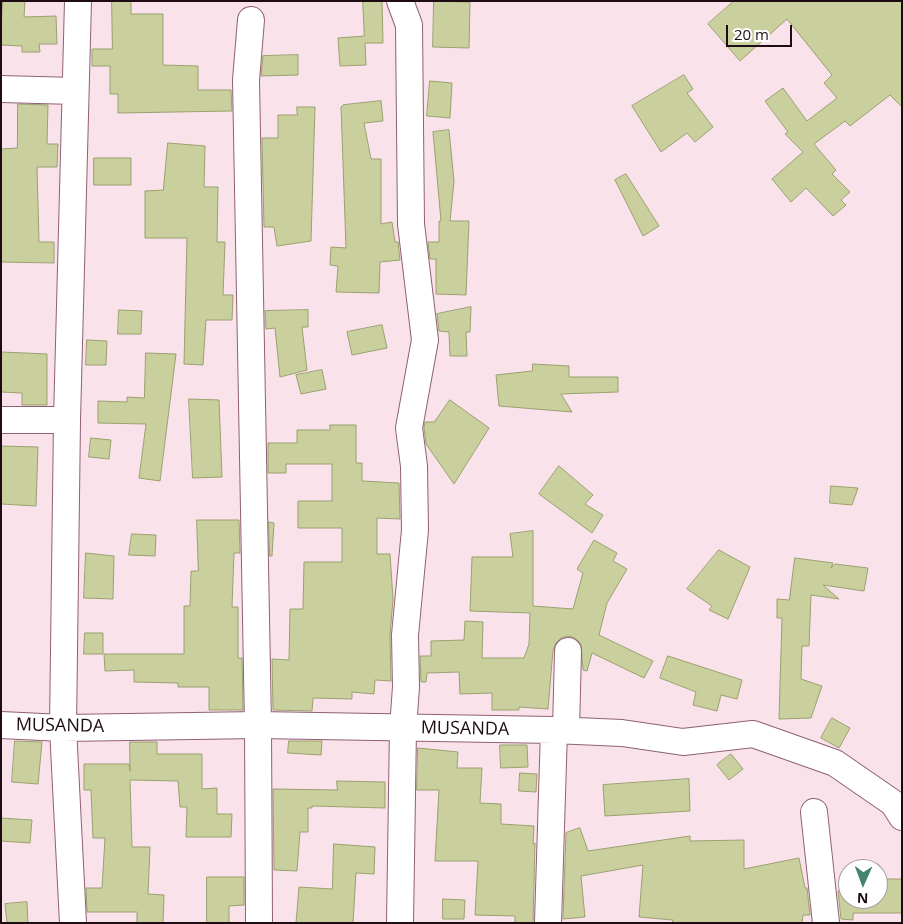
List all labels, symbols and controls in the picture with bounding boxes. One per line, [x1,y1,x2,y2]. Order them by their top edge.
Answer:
scale bar [728,15,794,47]
text: 20 m [734,24,769,44]
street label: MUSANDA [16,714,104,738]
street label: MUSANDA [421,717,509,741]
north arrow [838,859,888,909]
text: N [856,889,869,908]

